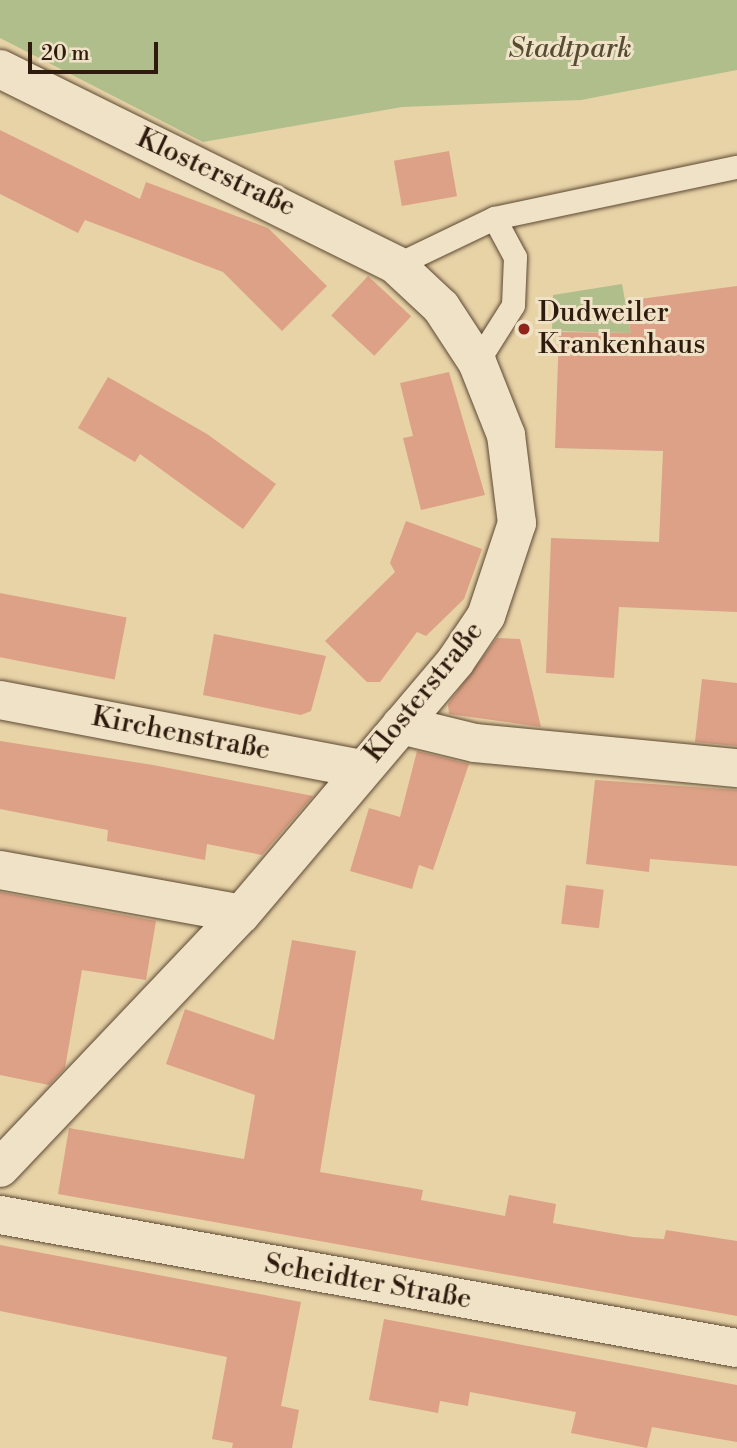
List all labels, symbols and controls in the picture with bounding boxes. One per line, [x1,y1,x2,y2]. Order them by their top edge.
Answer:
scale bar [32,28,161,72]
park label: Stadtpark [508,32,632,66]
text: 20 m [41,41,90,67]
street label: Klosterstraße [131,122,301,224]
place label: Dudweiler Krankenhaus [538,296,706,362]
marker: Dudweiler Krankenhaus [516,321,532,337]
street label: Klosterstraße [357,615,491,769]
street label: Kirchenstraße [89,700,273,768]
street label: Scheidter Straße [262,1247,474,1317]

